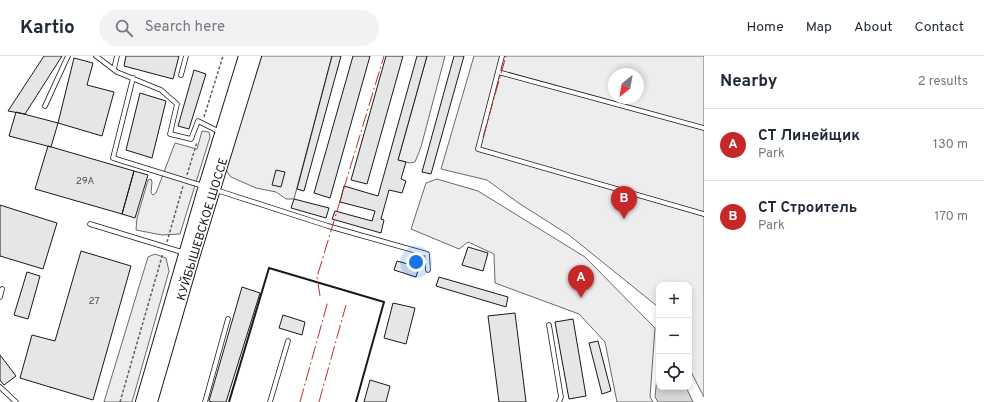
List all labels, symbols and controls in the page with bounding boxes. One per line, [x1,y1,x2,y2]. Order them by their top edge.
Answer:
search box [99,10,379,46]
text: Kartio [20,16,75,40]
icon: search [113,17,135,39]
text: Search here [145,18,225,37]
text: Home [747,19,784,36]
text: Map [806,19,832,36]
text: About [854,19,893,36]
text: Contact [915,19,964,36]
north arrow [608,68,644,104]
text: Nearby [720,71,777,93]
text: 2 results [918,74,968,90]
text: СТ Линейщик [758,127,860,146]
text: A [728,137,738,153]
text: 130 m [933,137,968,153]
text: Park [758,146,785,162]
street label: КУЙБЫШЕВСКОЕ ШОССЕ [174,156,232,303]
house number: 29А [76,175,94,188]
pin: B [611,186,637,219]
text: СТ Строитель [758,199,857,218]
text: B [729,209,737,225]
text: 170 m [934,209,968,225]
text: Park [758,218,785,234]
your location [406,252,426,272]
pin: A [568,265,594,298]
map controls [656,282,692,390]
button: + [656,282,692,318]
house number: 27 [88,295,100,308]
button: − [656,318,692,354]
button: locate [656,354,692,390]

